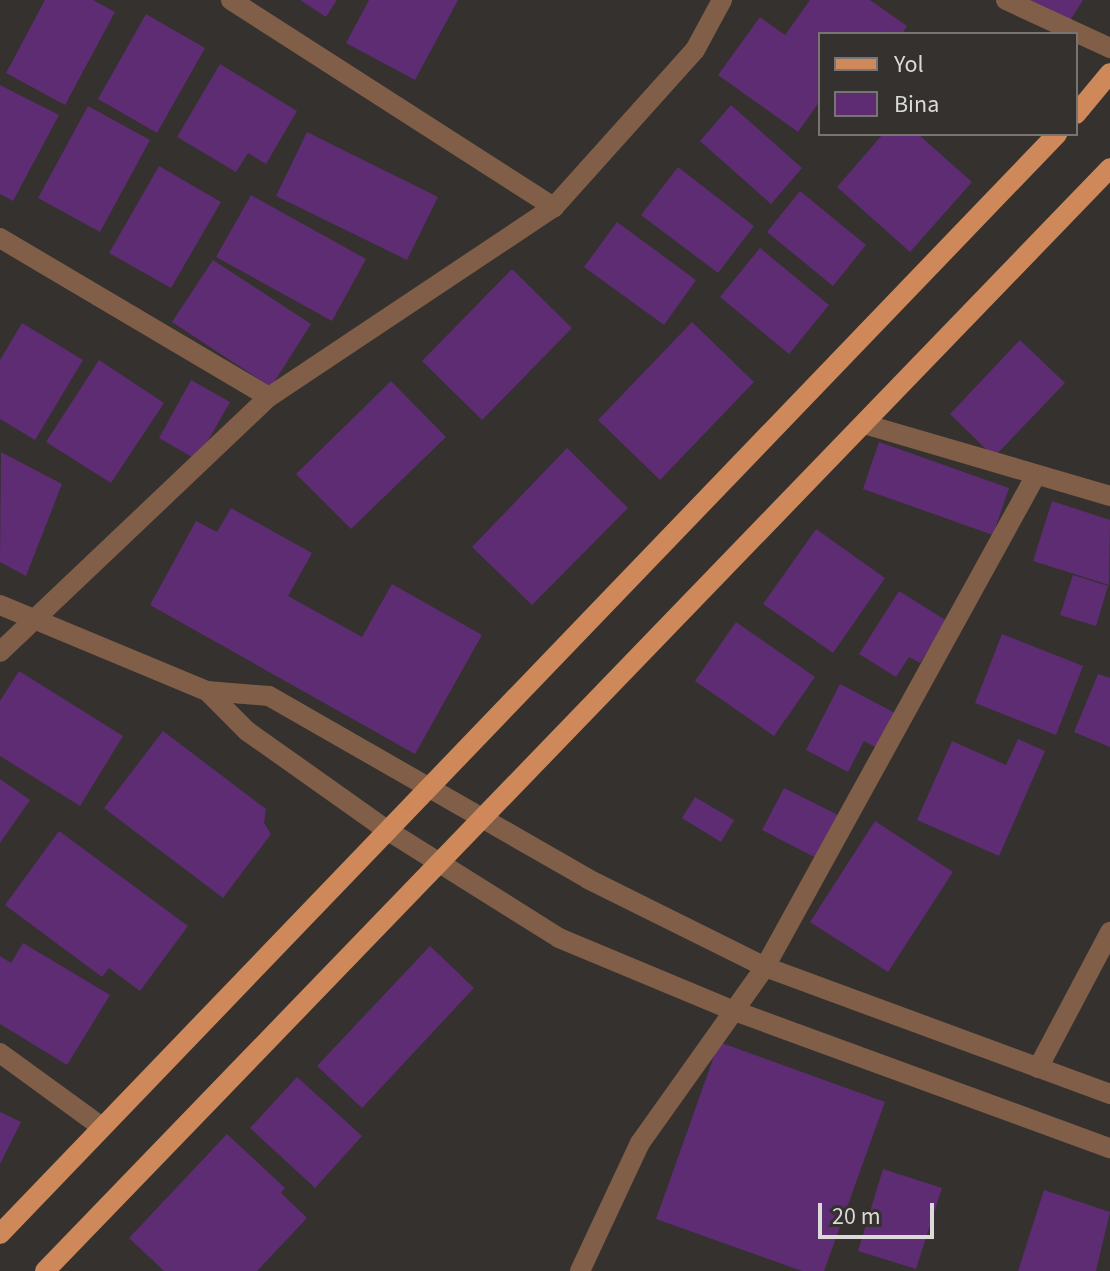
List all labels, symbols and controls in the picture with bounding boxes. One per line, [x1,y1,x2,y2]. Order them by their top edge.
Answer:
legend [818,32,1078,136]
text: Yol [894,47,924,82]
text: Bina [894,87,939,122]
scale bar [822,1187,938,1237]
text: 20 m [832,1199,881,1234]

